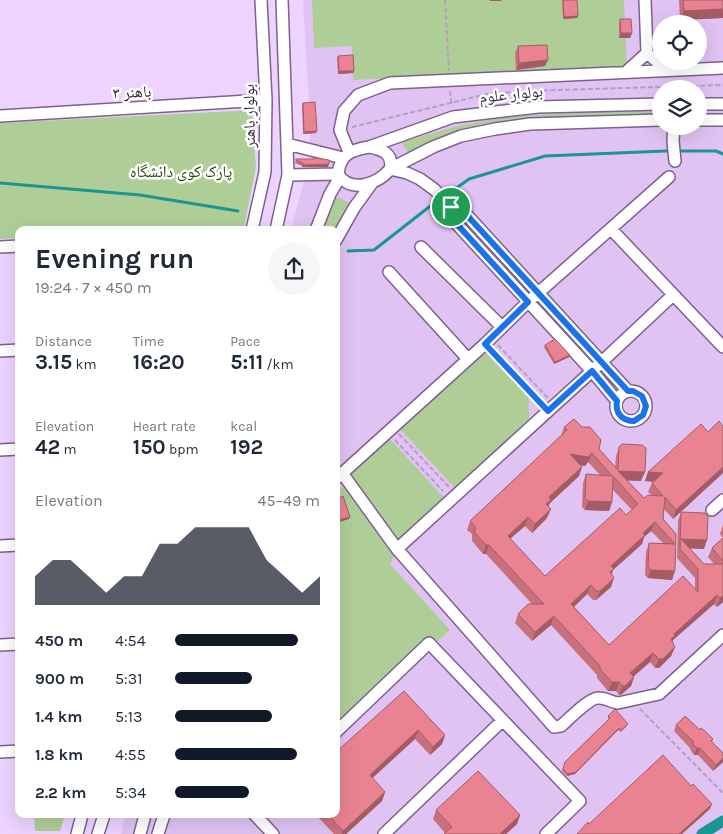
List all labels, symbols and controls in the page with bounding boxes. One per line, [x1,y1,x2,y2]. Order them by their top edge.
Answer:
map controls [652,15,707,135]
button: locate [652,15,707,70]
button: layers [652,80,707,135]
street label: بولوار علوم [478,81,544,108]
street label: باهنر ۳ [112,82,152,102]
street label: بولوار باهنر [239,84,259,149]
park label: پارک کوی دانشگاه [130,162,232,182]
pin [430,186,472,228]
icon: arrive [437,193,465,221]
text: Evening run [35,242,194,275]
button: share [268,243,320,295]
text: 19:24 · 7 × 450 m [35,278,152,297]
text: Distance [35,333,92,350]
text: Time [133,333,164,350]
text: Pace [230,333,260,350]
text: 3.15 [35,350,72,374]
text: 16:20 [133,350,185,374]
text: 5:11 [230,350,263,374]
text: km [72,356,97,373]
text: /km [263,356,294,373]
text: Elevation [35,418,94,435]
text: Heart rate [133,418,196,435]
text: kcal [230,418,257,435]
text: 42 [35,435,60,459]
text: 150 [133,435,166,459]
text: 192 [230,435,263,459]
text: m [60,441,77,458]
text: bpm [166,441,199,458]
text: Elevation [35,491,103,510]
text: 45–49 m [257,491,320,510]
text: 450 m [35,631,83,650]
text: 4:54 [115,631,146,650]
text: 900 m [35,669,84,688]
text: 5:31 [115,669,142,688]
text: 1.4 km [35,707,82,726]
text: 5:13 [115,707,142,726]
text: 1.8 km [35,745,83,764]
text: 4:55 [115,745,146,764]
text: 2.2 km [35,783,87,802]
text: 5:34 [115,783,146,802]

